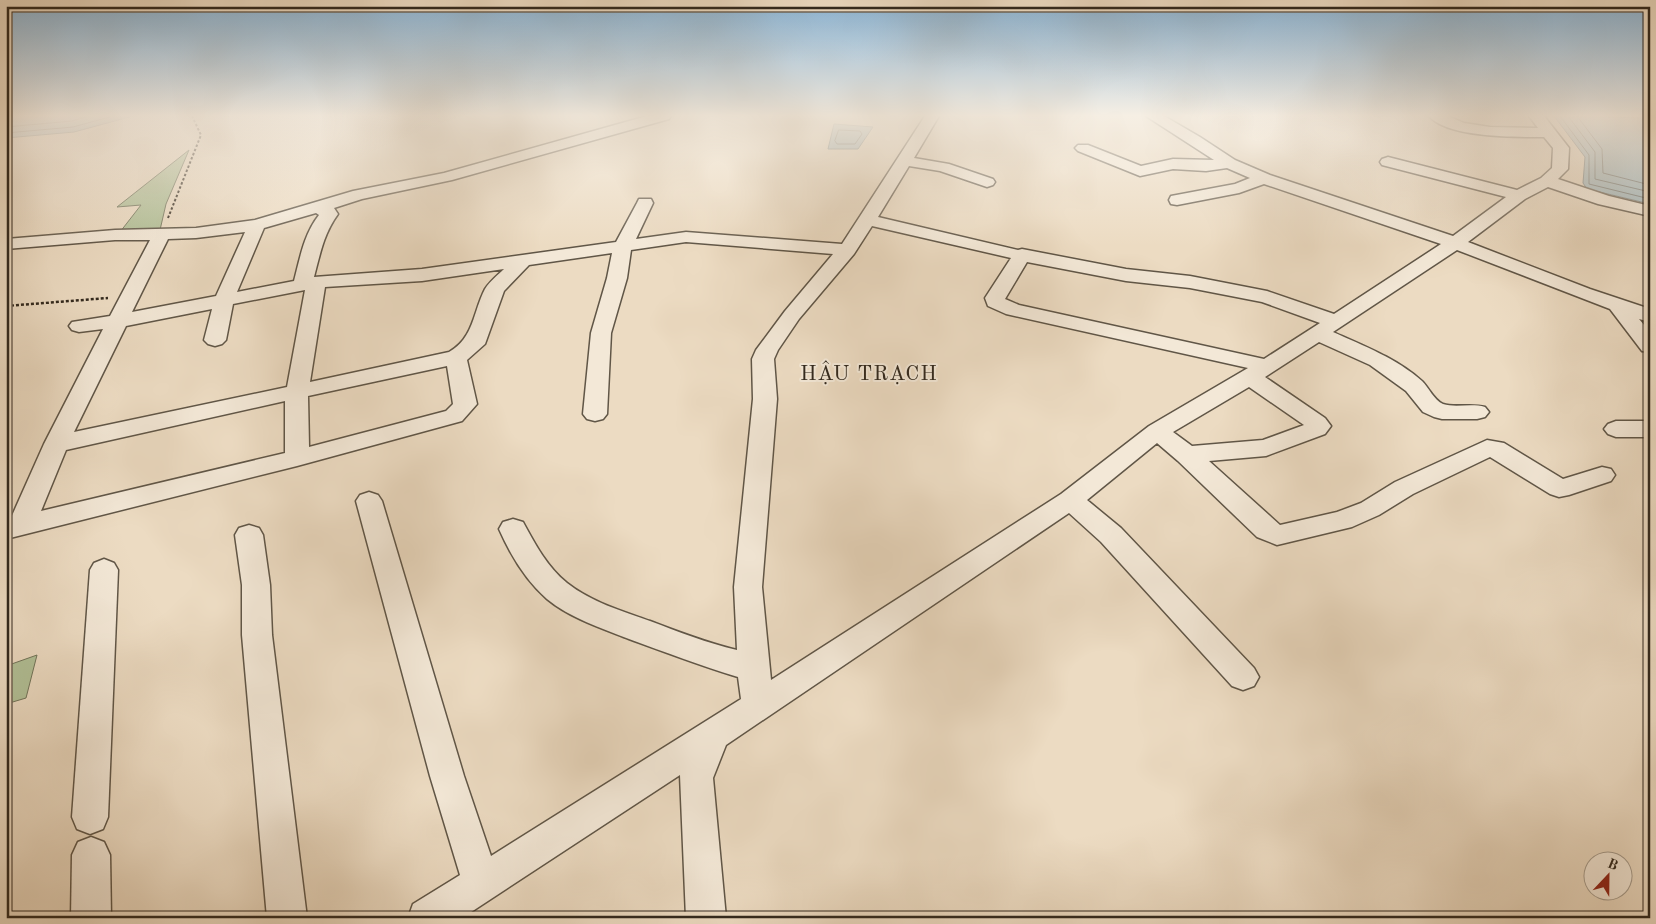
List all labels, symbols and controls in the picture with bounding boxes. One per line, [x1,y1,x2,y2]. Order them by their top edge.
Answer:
district label: HẬU TRẠCH [800,360,938,385]
north arrow [1584,852,1634,902]
text: B [1605,857,1620,873]

